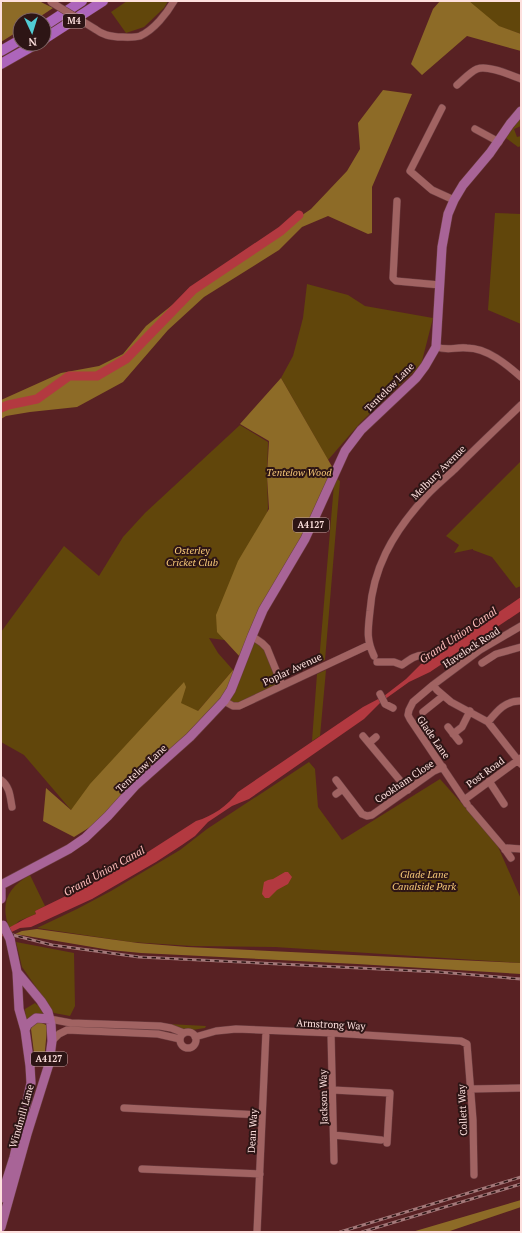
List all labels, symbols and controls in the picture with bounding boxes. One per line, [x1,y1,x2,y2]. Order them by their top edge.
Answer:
north arrow [12,12,52,52]
road number: M4 [63,14,85,28]
text: N [27,35,37,49]
street label: Tentelow Lane [362,360,417,415]
street label: Melbury Avenue [408,442,468,502]
park label: Tentelow Wood [266,466,332,479]
road number: A4127 [293,518,329,532]
park label: Osterley Cricket Club [166,544,218,569]
water label: Grand Union Canal [416,604,500,666]
street label: Havelock Road [440,624,503,671]
street label: Poplar Avenue [261,650,324,689]
street label: Glade Lane [414,713,453,761]
street label: Tentelow Lane [113,741,170,795]
street label: Post Road [464,754,507,791]
street label: Cookham Close [372,757,436,806]
water label: Grand Union Canal [61,843,147,899]
park label: Glade Lane Canalside Park [392,868,456,893]
street label: Armstrong Way [296,1016,367,1033]
road number: A4127 [31,1052,67,1066]
street label: Jackson Way [317,1068,330,1125]
street label: Windmill Lane [6,1083,37,1149]
street label: Collett Way [455,1083,470,1136]
street label: Dean Way [245,1108,260,1154]

